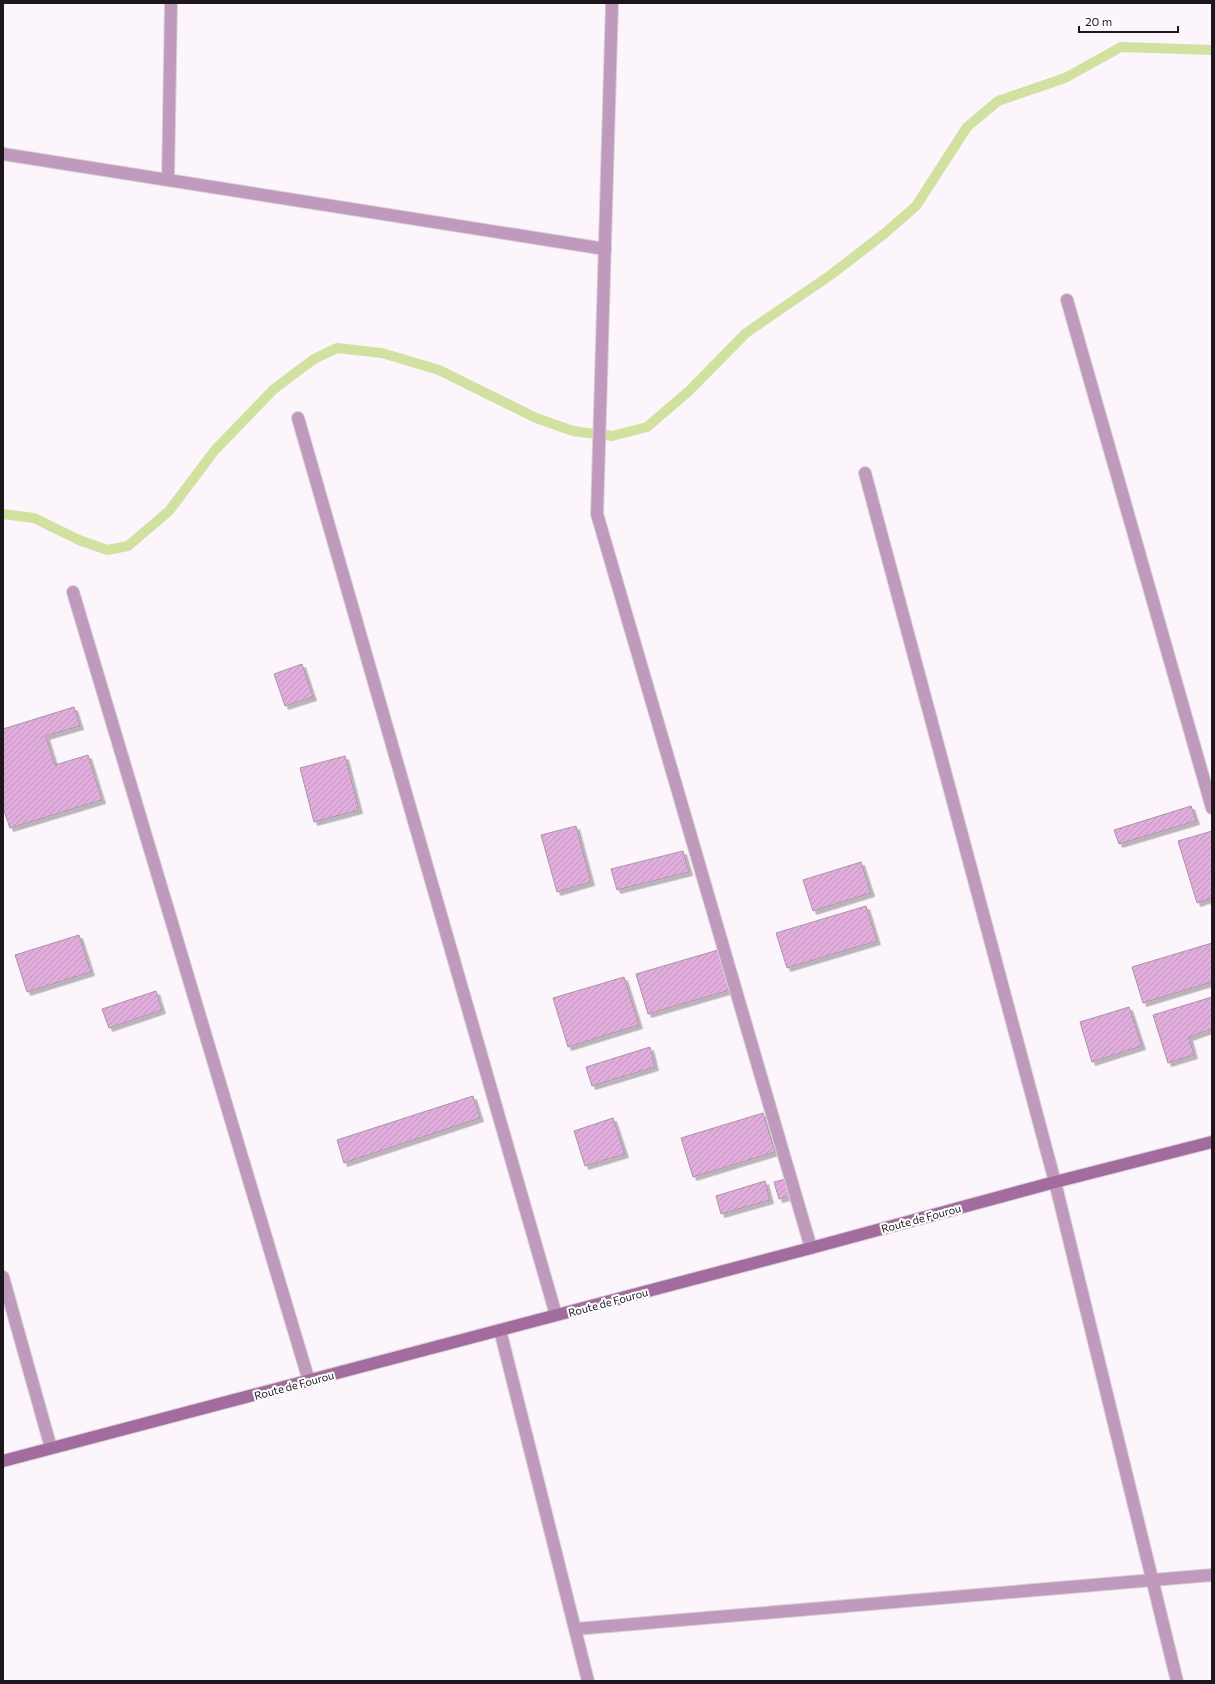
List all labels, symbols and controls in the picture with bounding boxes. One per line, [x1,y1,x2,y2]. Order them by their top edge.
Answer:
scale bar [1079,8,1178,34]
text: 20 m [1085,14,1112,28]
street label: Route de Fourou [880,1201,962,1235]
street label: Route de Fourou [567,1285,649,1319]
street label: Route de Fourou [253,1368,335,1402]

